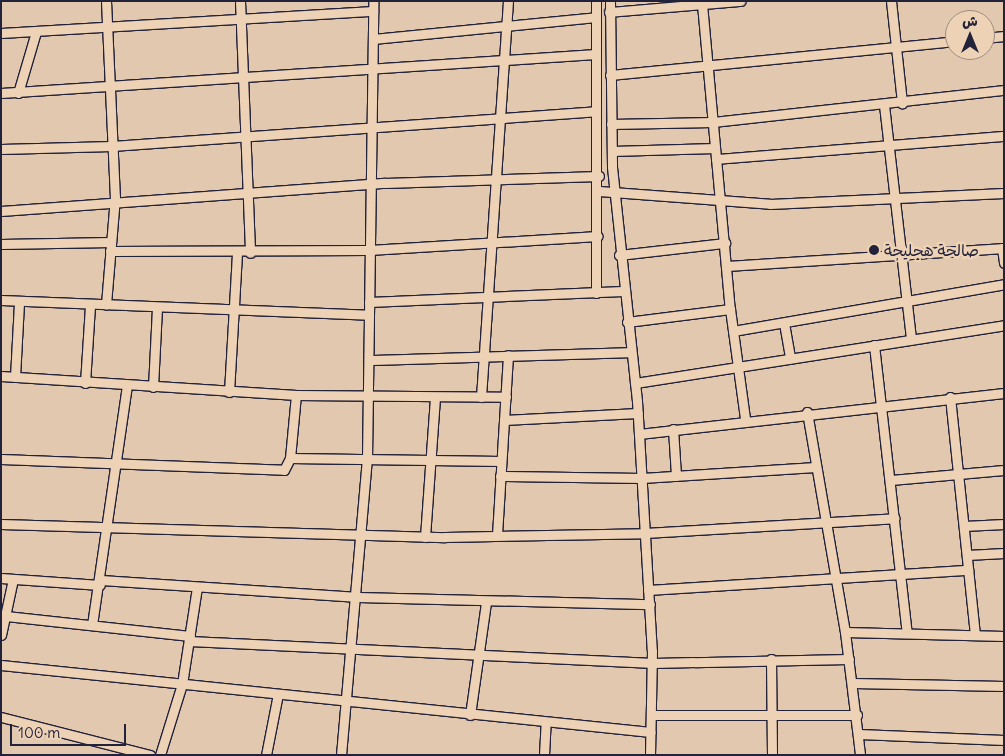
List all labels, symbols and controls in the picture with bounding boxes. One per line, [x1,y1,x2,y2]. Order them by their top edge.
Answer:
north arrow [945,10,995,60]
text: ش [962,12,978,30]
place label: صالحة هجليجة [884,240,979,260]
marker: صالحة هجليجة [868,244,880,256]
scale bar [12,714,129,746]
text: 100 m [18,723,60,742]

